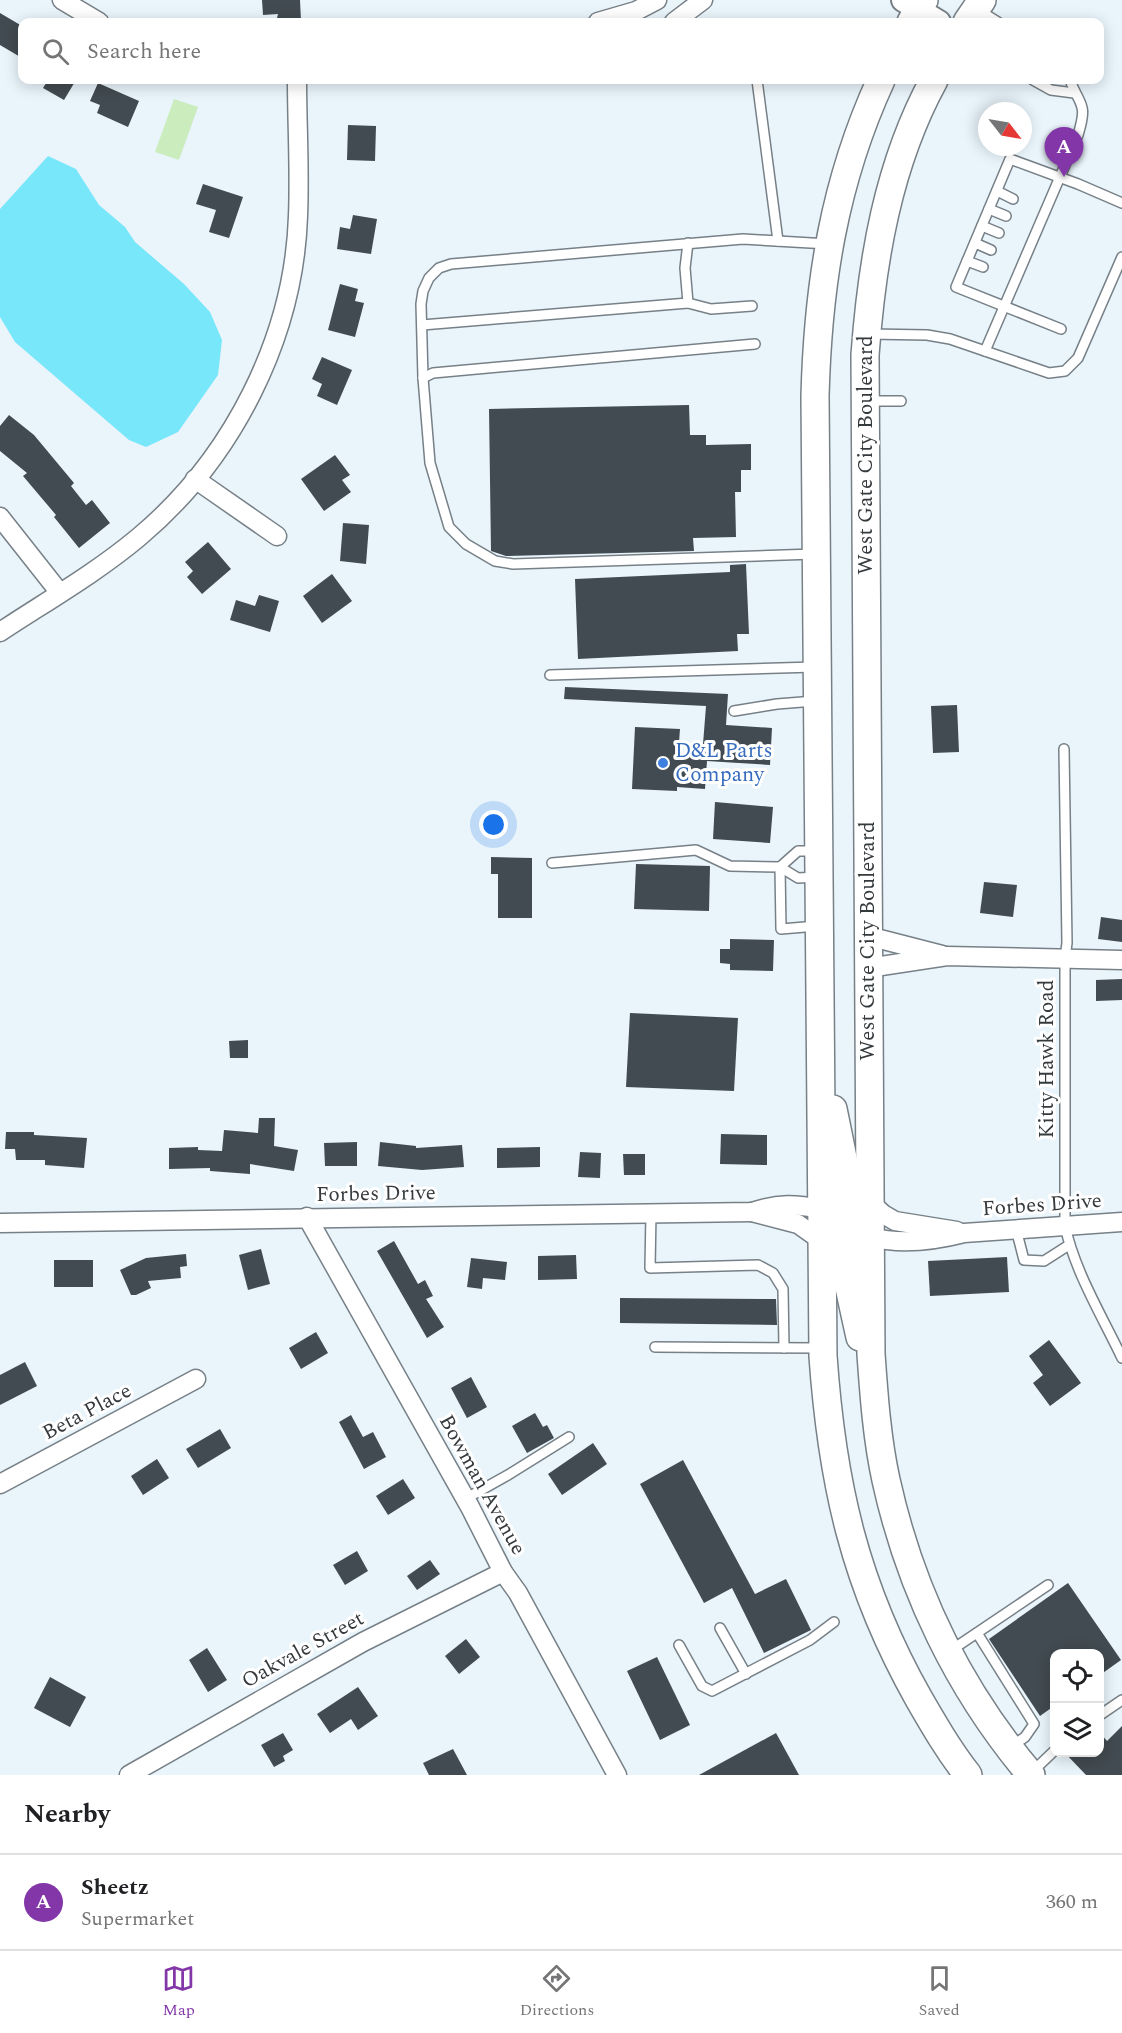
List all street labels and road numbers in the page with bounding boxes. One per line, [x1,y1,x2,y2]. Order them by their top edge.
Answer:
street label: West Gate City Boulevard [850,335,882,575]
street label: West Gate City Boulevard [852,821,884,1061]
street label: Kitty Hawk Road [1031,979,1063,1139]
street label: Forbes Drive [316,1177,436,1211]
street label: Forbes Drive [981,1185,1103,1225]
street label: Beta Place [37,1375,137,1449]
street label: Bowman Avenue [430,1409,534,1561]
street label: Oakvale Street [236,1603,370,1697]

